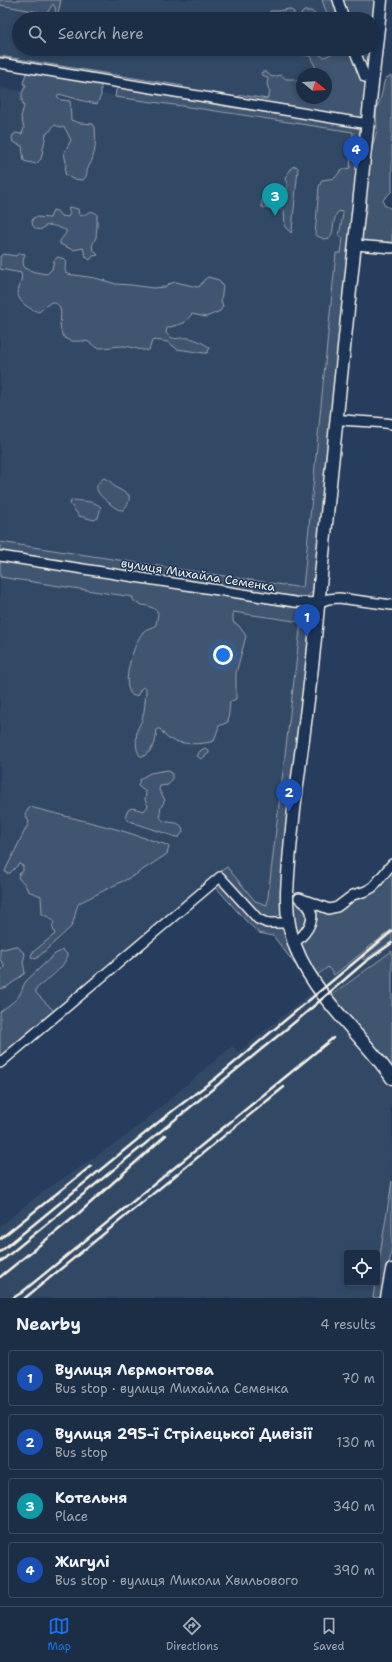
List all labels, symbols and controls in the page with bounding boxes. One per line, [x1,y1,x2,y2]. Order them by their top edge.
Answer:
search box [12,12,380,56]
icon: search [26,23,48,45]
text: Search here [58,24,144,44]
north arrow [296,68,332,104]
pin: 4 [343,136,369,169]
pin: 3 [262,183,288,216]
street label: вулиця Михайла Семенка [120,555,277,595]
pin: 1 [294,604,320,637]
your location [213,645,233,665]
pin: 2 [276,779,302,812]
map controls [344,1250,380,1286]
button: locate [344,1250,380,1286]
text: Nearby [16,1313,81,1335]
text: 4 results [320,1316,376,1333]
text: Вулиця Лєрмонтова [55,1360,214,1380]
text: 1 [27,1370,33,1387]
text: 70 m [341,1370,375,1387]
text: Bus stop · вулиця Михайла Семенка [55,1380,289,1397]
text: Вулиця 295-ї Стрілецької Дивізії [55,1424,312,1444]
text: 2 [25,1434,35,1451]
text: 130 m [337,1434,375,1451]
text: Bus stop [55,1444,107,1461]
text: Котельня [55,1488,127,1508]
text: 3 [25,1498,35,1515]
text: 340 m [333,1498,375,1515]
text: Place [55,1508,88,1525]
text: Жигулі [55,1552,110,1572]
text: 4 [25,1562,35,1579]
text: 390 m [333,1562,375,1579]
text: Bus stop · вулиця Миколи Хвильового [55,1572,298,1589]
tab: Map [47,1615,71,1654]
tab: Directions [166,1615,218,1654]
tab: Saved [313,1615,345,1654]

